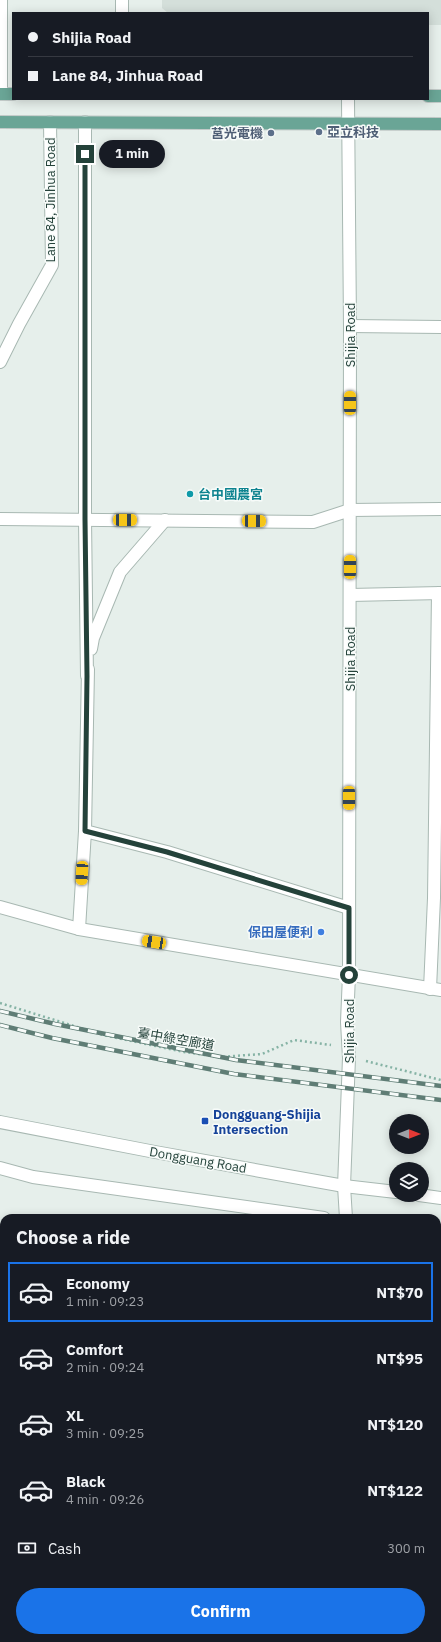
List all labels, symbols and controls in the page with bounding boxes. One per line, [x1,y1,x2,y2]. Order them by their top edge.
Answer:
text: Shijia Road [52,28,131,47]
text: Lane 84, Jinhua Road [52,66,203,85]
place label: 亞立科技 [327,124,379,141]
place label: 莒光電機 [211,125,263,142]
marker: 亞立科技 [314,127,324,137]
marker: 莒光電機 [266,128,276,138]
street label: Lane 84, Jinhua Road [42,137,59,263]
callout: 1 min [99,140,165,168]
route end [76,145,94,163]
text: 1 min [115,145,149,162]
street label: Shijia Road [342,303,359,367]
car [344,391,356,415]
place label: 台中國農宮 [198,486,263,503]
marker: 台中國農宮 [185,489,195,499]
car [113,514,137,526]
car [242,515,266,527]
car [344,555,356,579]
street label: Shijia Road [342,627,359,691]
car [343,786,355,810]
car [75,861,89,885]
place label: 保田屋便利 [248,924,313,941]
marker: 保田屋便利 [316,927,326,937]
car [141,934,167,950]
route start [340,966,358,984]
street label: Shijia Road [341,999,358,1063]
street label: 臺中綠空廊道 [136,1024,216,1054]
place label: Dongguang-Shijia Intersection [213,1106,321,1138]
north arrow [389,1114,429,1154]
map controls [389,1114,429,1202]
marker: Dongguang-Shijia Intersection [200,1116,210,1126]
street label: Dongguang Road [148,1143,248,1177]
button: layers [389,1162,429,1202]
text: Choose a ride [16,1226,130,1249]
icon: car [18,1274,54,1310]
text: Economy [66,1274,130,1293]
text: NT$70 [376,1283,423,1302]
text: 1 min · 09:23 [66,1293,144,1310]
icon: car [18,1340,54,1376]
text: Comfort [66,1340,123,1359]
text: NT$95 [376,1349,423,1368]
text: 2 min · 09:24 [66,1359,144,1376]
icon: car [18,1406,54,1442]
text: XL [66,1406,84,1425]
text: NT$120 [367,1415,423,1434]
text: 3 min · 09:25 [66,1425,144,1442]
icon: car [18,1472,54,1508]
text: Black [66,1472,106,1491]
text: NT$122 [367,1481,423,1500]
text: 4 min · 09:26 [66,1491,144,1508]
icon: cash [16,1537,38,1559]
text: Cash [48,1539,81,1558]
text: 300 m [387,1540,425,1557]
button: Confirm [16,1588,425,1634]

